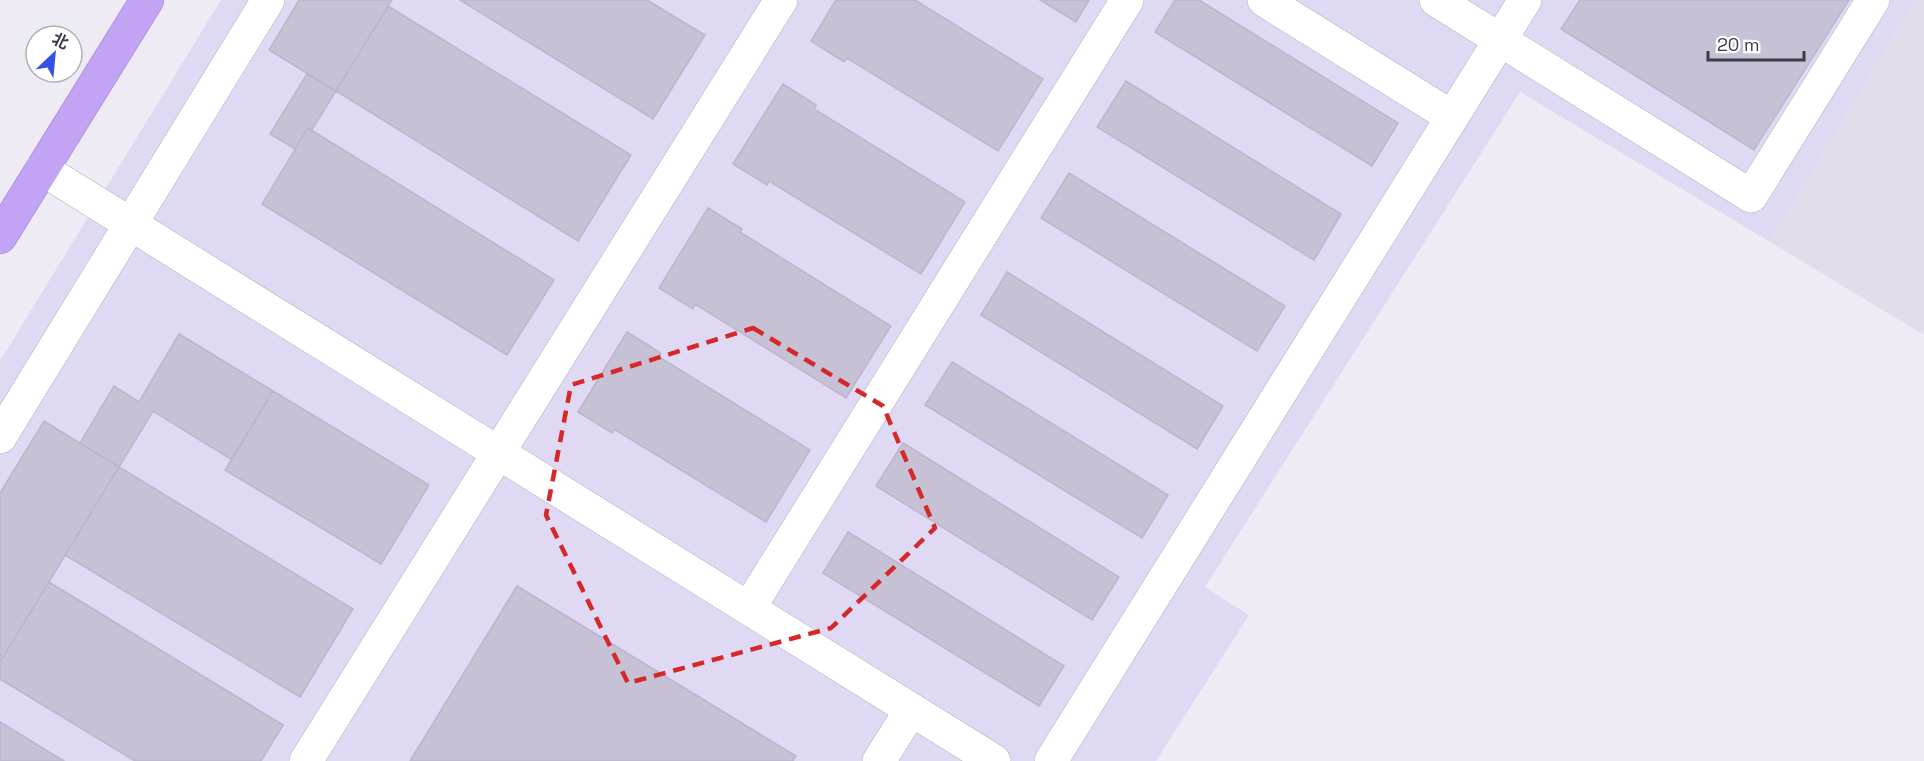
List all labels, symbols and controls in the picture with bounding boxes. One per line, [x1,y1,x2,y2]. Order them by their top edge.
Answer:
north arrow [24,24,84,84]
scale bar [1708,24,1804,62]
text: 北 [49,28,72,54]
text: 20 m [1717,33,1760,56]

